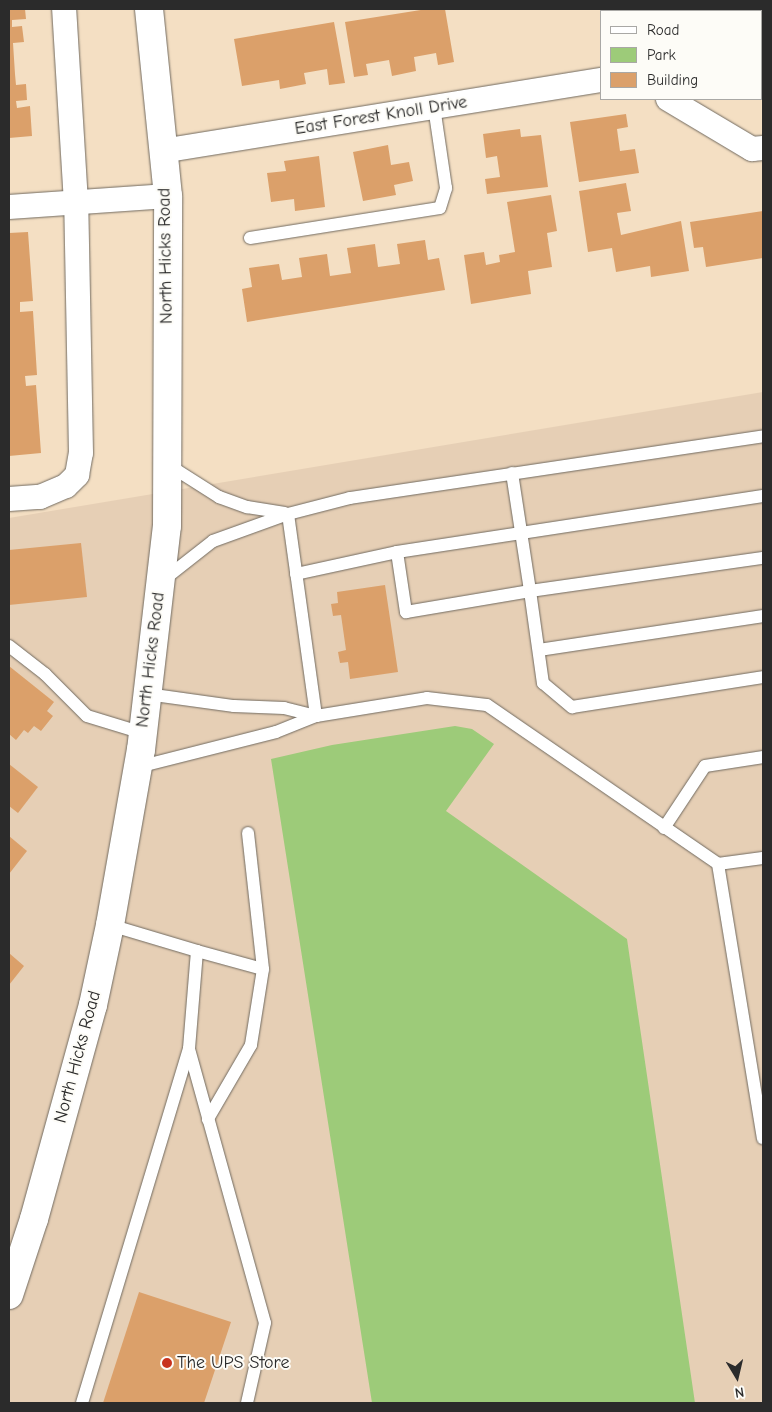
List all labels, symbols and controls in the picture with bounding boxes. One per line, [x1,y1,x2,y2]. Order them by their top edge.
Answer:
legend [600,10,762,100]
text: Road [647,21,679,39]
text: Park [647,46,676,64]
text: Building [647,71,698,89]
street label: East Forest Knoll Drive [293,92,469,140]
street label: North Hicks Road [154,188,178,324]
street label: North Hicks Road [132,591,170,729]
street label: North Hicks Road [50,988,106,1126]
place label: The UPS Store [177,1352,289,1374]
north arrow [712,1352,762,1402]
marker: The UPS Store [161,1357,173,1369]
text: N [734,1383,745,1401]

